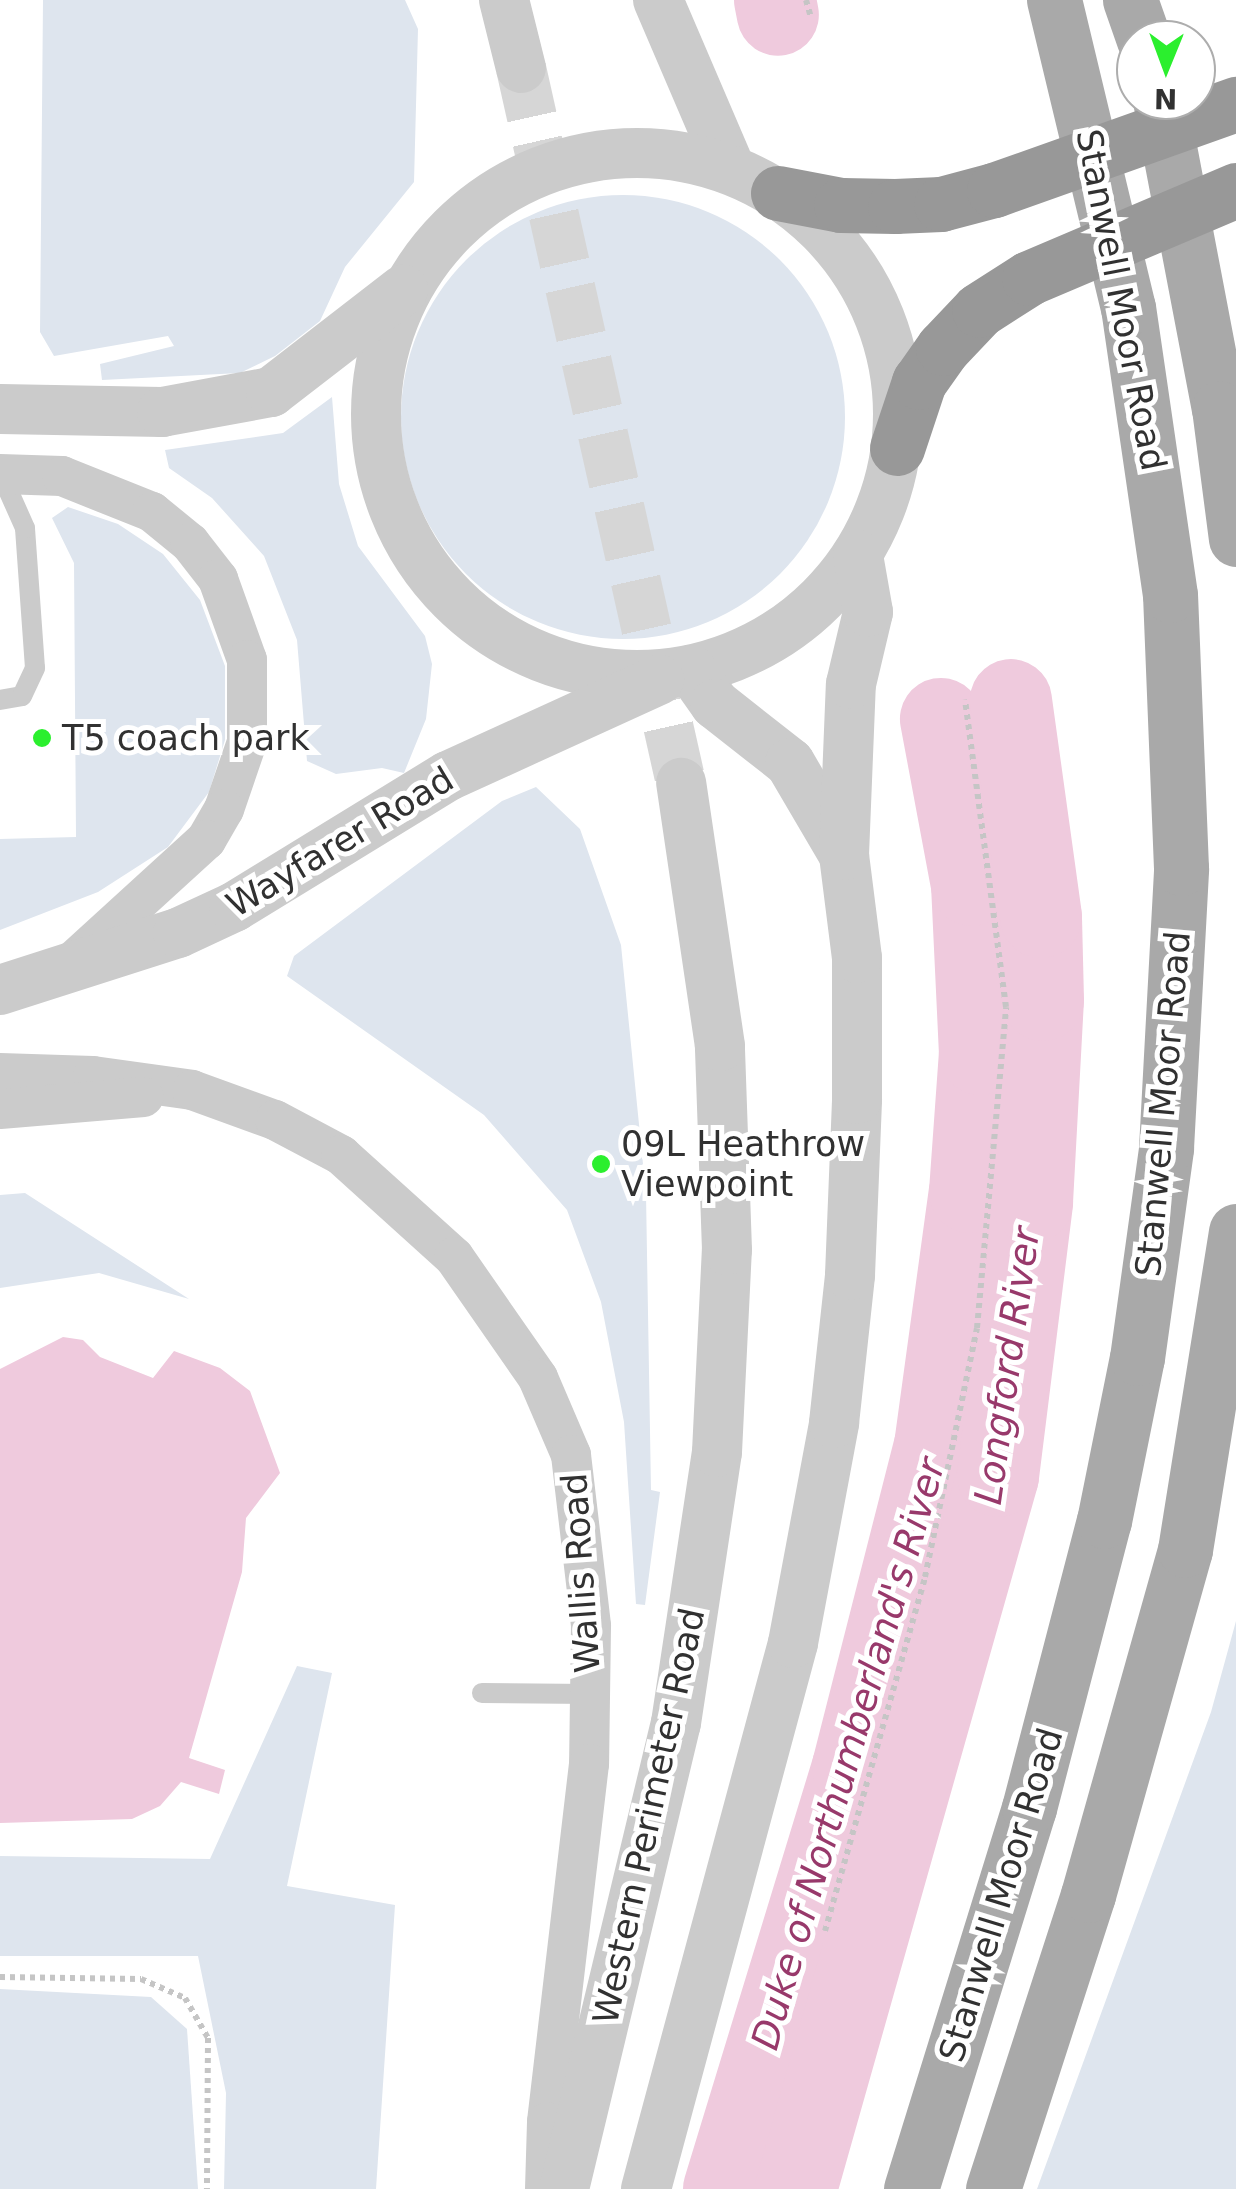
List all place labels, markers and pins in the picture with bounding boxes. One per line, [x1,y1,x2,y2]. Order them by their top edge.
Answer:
place label: T5 coach park [62,717,310,759]
marker: T5 coach park [31,727,53,749]
place label: 09L Heathrow Viewpoint [621,1123,865,1205]
marker: 09L Heathrow Viewpoint [590,1153,612,1175]

